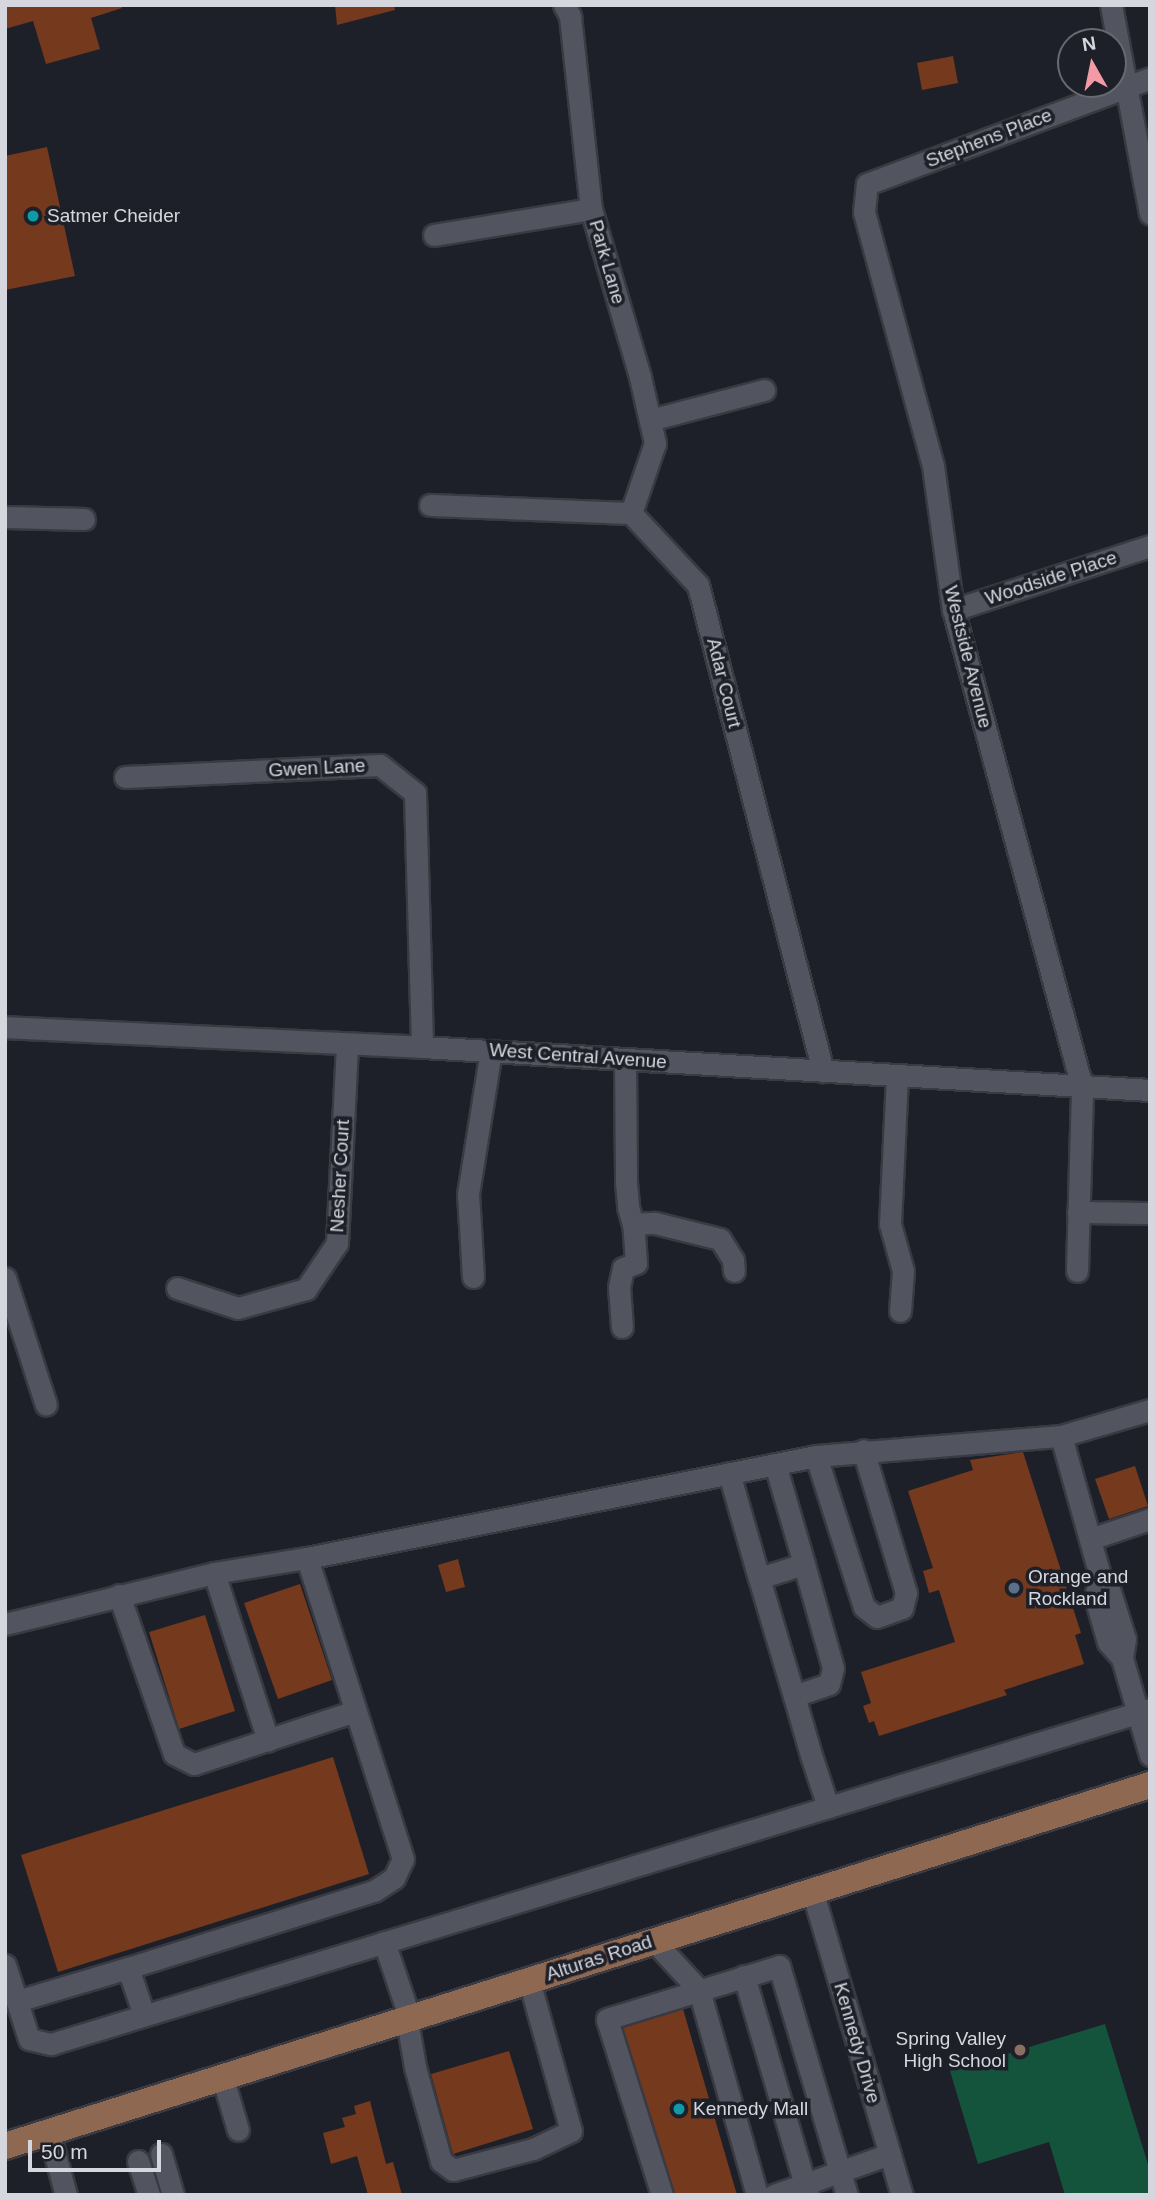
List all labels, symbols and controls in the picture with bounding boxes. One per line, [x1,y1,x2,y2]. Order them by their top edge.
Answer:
north arrow [1057,28,1127,98]
text: N [1081,32,1097,55]
street label: Stephens Place [923,104,1055,172]
place label: Satmer Cheider [47,205,180,227]
marker: Satmer Cheider [25,208,41,224]
street label: Park Lane [584,217,630,307]
street label: Woodside Place [982,546,1120,610]
street label: Westside Avenue [939,583,997,731]
street label: Adar Court [702,636,746,730]
street label: Gwen Lane [268,754,366,782]
street label: West Central Avenue [488,1038,668,1074]
street label: Nesher Court [326,1119,354,1233]
place label: Orange and Rockland [1028,1566,1128,1610]
marker: Orange and Rockland [1006,1580,1022,1596]
street label: Alturas Road [543,1930,655,1986]
street label: Kennedy Drive [829,1980,885,2106]
place label: Spring Valley High School [895,2028,1006,2072]
marker: Spring Valley High School [1012,2042,1028,2058]
place label: Kennedy Mall [693,2098,808,2120]
marker: Kennedy Mall [671,2101,687,2117]
scale bar [32,2126,164,2170]
text: 50 m [41,2140,88,2163]

